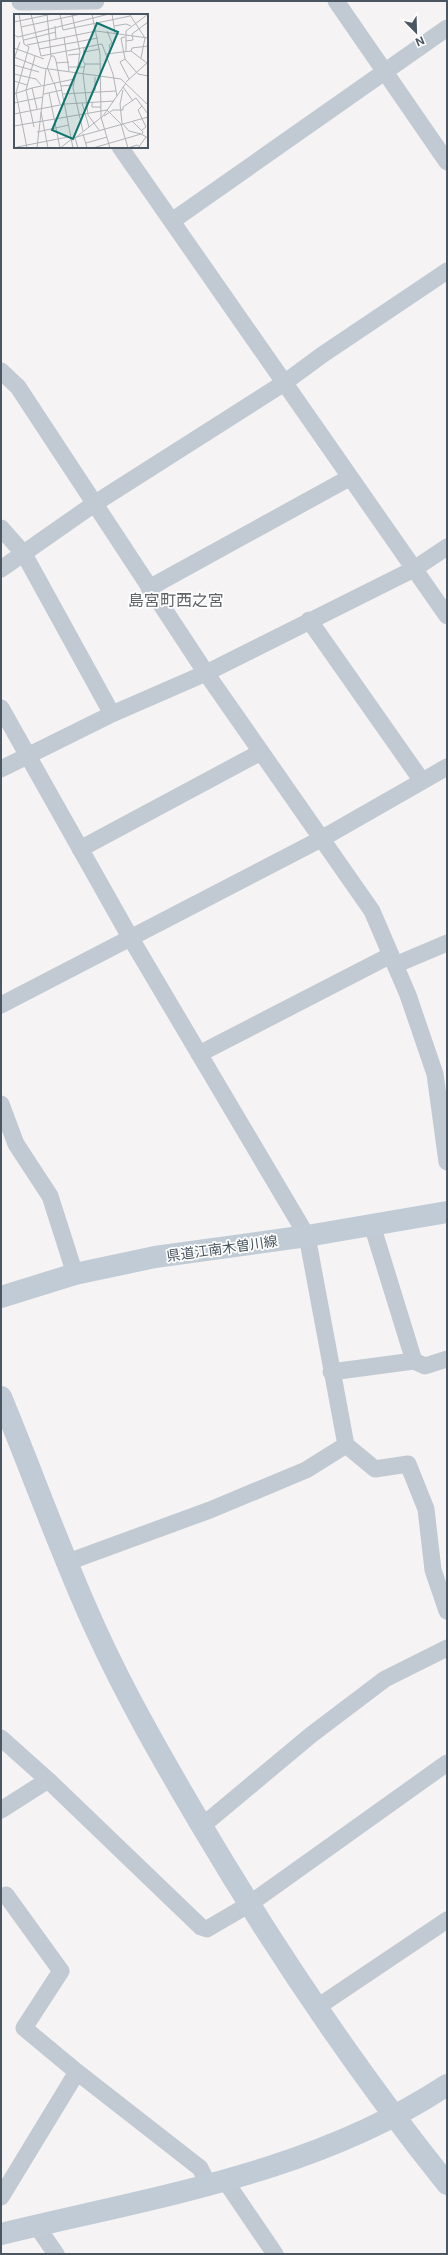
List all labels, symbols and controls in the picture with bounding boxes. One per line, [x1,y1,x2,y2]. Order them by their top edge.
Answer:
north arrow [396,12,436,52]
inset map [14,14,148,148]
text: N [413,33,427,49]
district label: 島宮町西之宮 [128,590,224,610]
street label: 県道江南木曽川線 [165,1232,279,1264]

